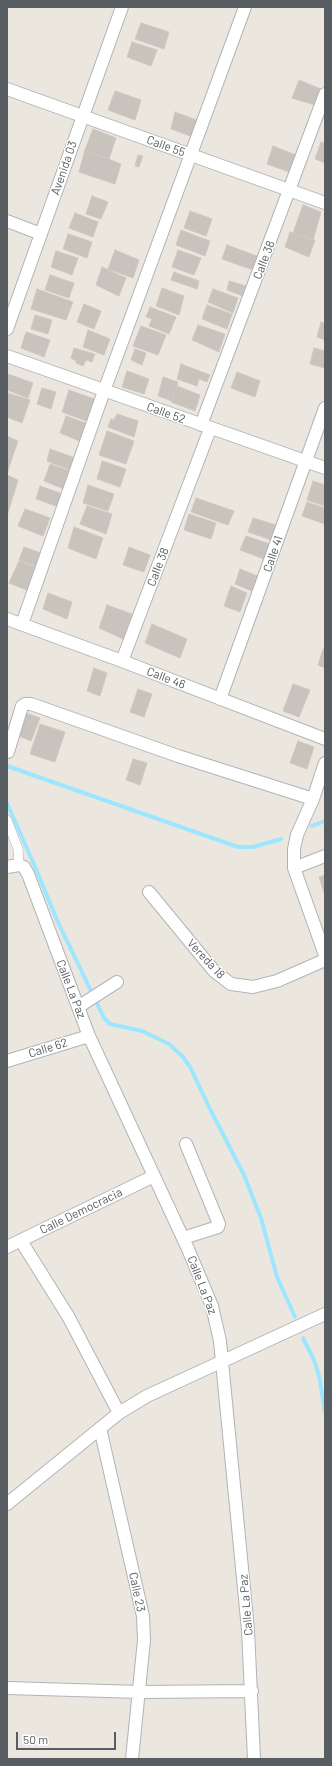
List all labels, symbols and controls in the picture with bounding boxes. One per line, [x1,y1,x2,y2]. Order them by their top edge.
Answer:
street label: Calle 55 [145,132,187,160]
street label: Avenida 03 [48,139,80,197]
street label: Calle 38 [250,239,278,281]
street label: Calle 52 [145,399,187,427]
street label: Calle 41 [260,534,286,574]
street label: Calle 38 [144,546,172,588]
street label: Calle 46 [145,664,187,692]
street label: Vereda 18 [184,936,228,982]
street label: Calle La Paz [53,958,89,1020]
street label: Calle 62 [27,1035,69,1061]
street label: Calle Democracia [37,1185,125,1237]
street label: Calle La Paz [184,1254,220,1316]
street label: Calle 23 [126,1571,148,1613]
street label: Calle La Paz [236,1574,256,1636]
scale bar [18,1724,118,1750]
text: 50 m [23,1732,48,1746]

